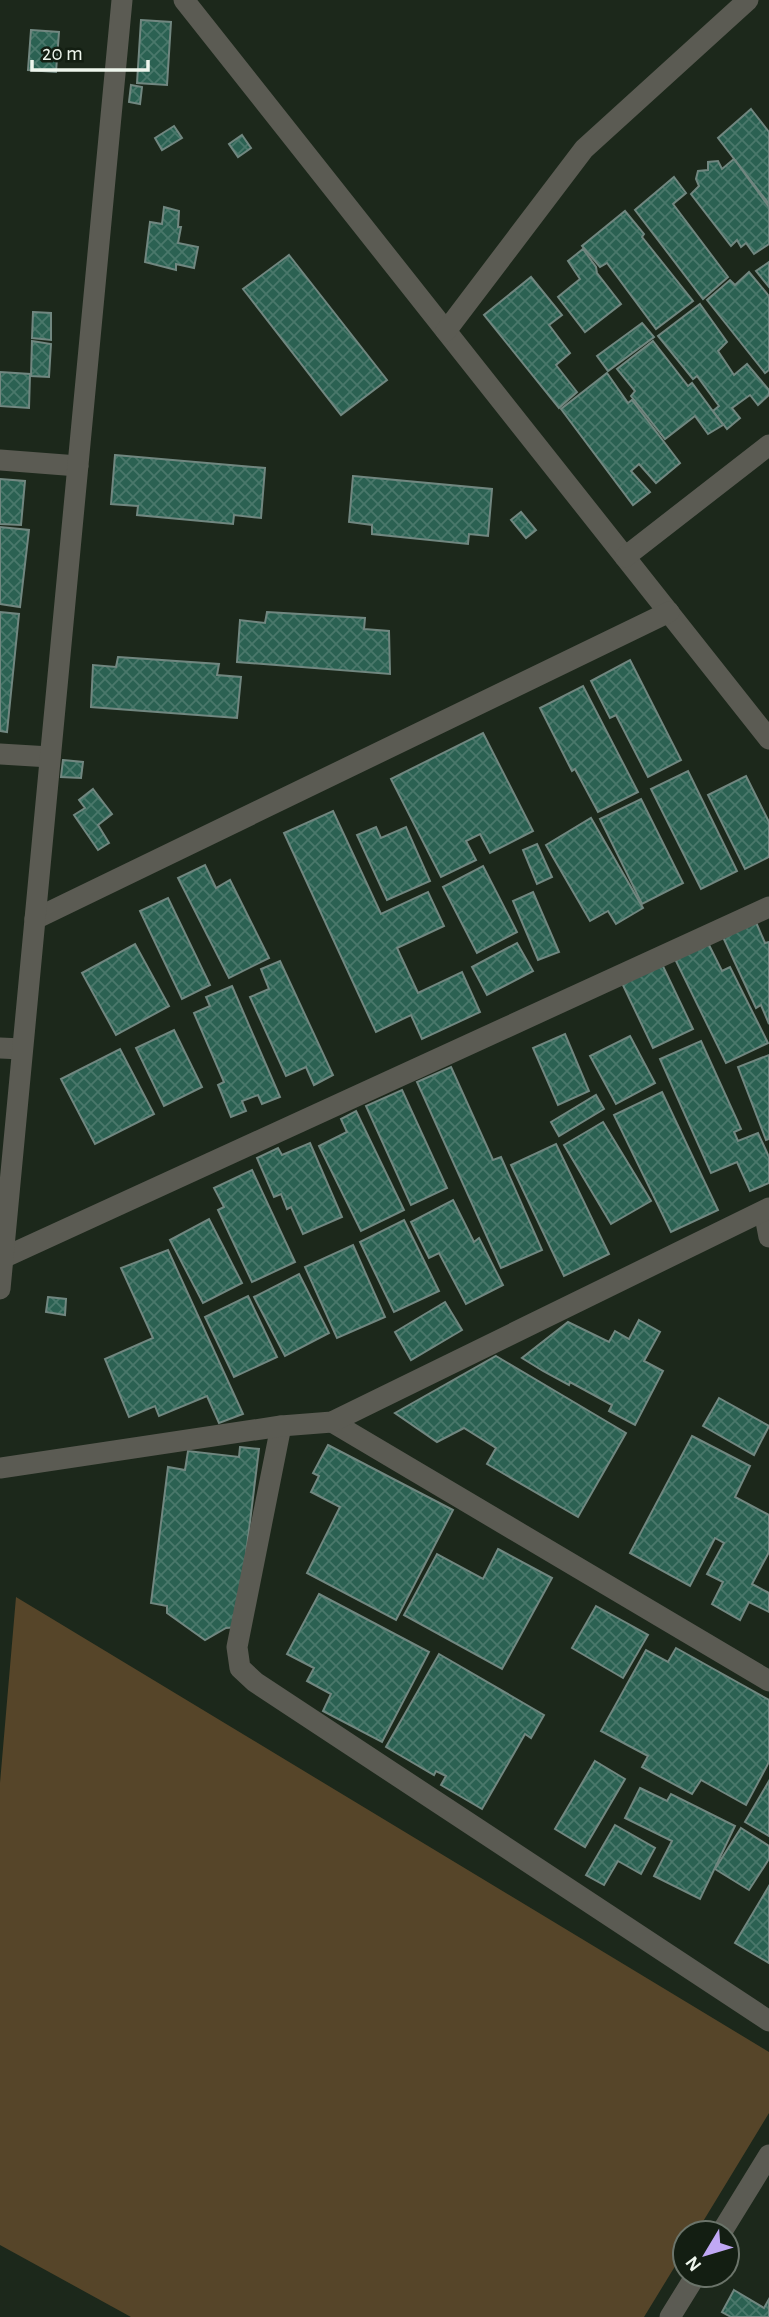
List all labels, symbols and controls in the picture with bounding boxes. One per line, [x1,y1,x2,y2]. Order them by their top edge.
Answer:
scale bar [32,28,147,72]
text: 20 m [42,43,83,64]
north arrow [671,2219,741,2289]
text: N [682,2252,705,2275]

